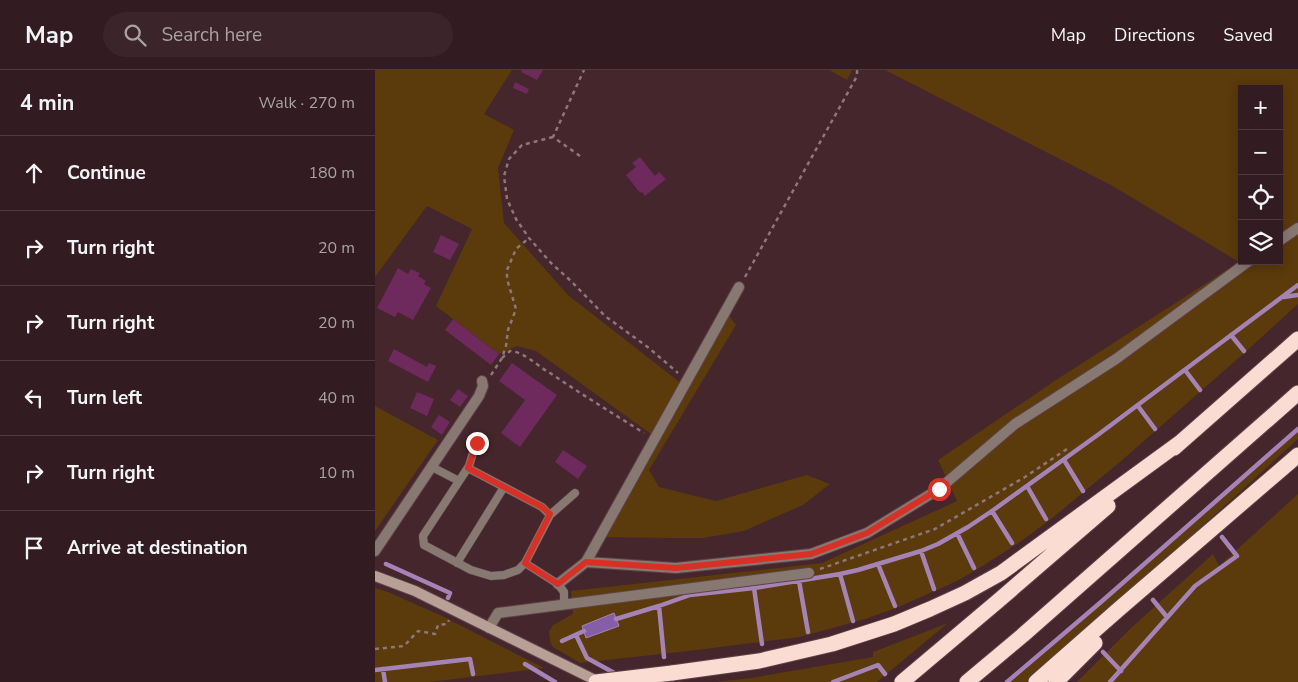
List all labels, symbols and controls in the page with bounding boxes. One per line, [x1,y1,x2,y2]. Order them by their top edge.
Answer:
search box [103,12,453,57]
text: Map [25,19,73,51]
icon: search [121,21,149,49]
text: Search here [161,22,262,48]
text: Map [1051,23,1086,47]
text: Directions [1114,23,1195,47]
text: Saved [1223,23,1273,47]
map controls [1238,85,1283,265]
button: + [1238,85,1283,130]
text: 4 min [20,89,74,117]
text: Walk · 270 m [259,92,355,114]
button: − [1238,130,1283,175]
icon: ahead [20,159,48,187]
text: Continue [67,160,146,186]
text: 180 m [308,162,355,184]
button: locate [1238,175,1283,220]
button: layers [1238,220,1283,265]
icon: right [20,234,48,262]
text: Turn right [67,235,154,261]
text: 20 m [318,237,355,259]
icon: right [20,309,48,337]
text: Turn right [67,310,154,336]
text: 20 m [318,312,355,334]
icon: left [20,384,48,412]
text: Turn left [67,385,142,411]
text: 40 m [318,387,355,409]
route end [466,432,489,455]
icon: right [20,459,48,487]
text: Turn right [67,460,154,486]
text: 10 m [318,462,355,484]
route start [928,478,951,501]
icon: arrive [20,534,48,562]
text: Arrive at destination [67,535,248,561]

